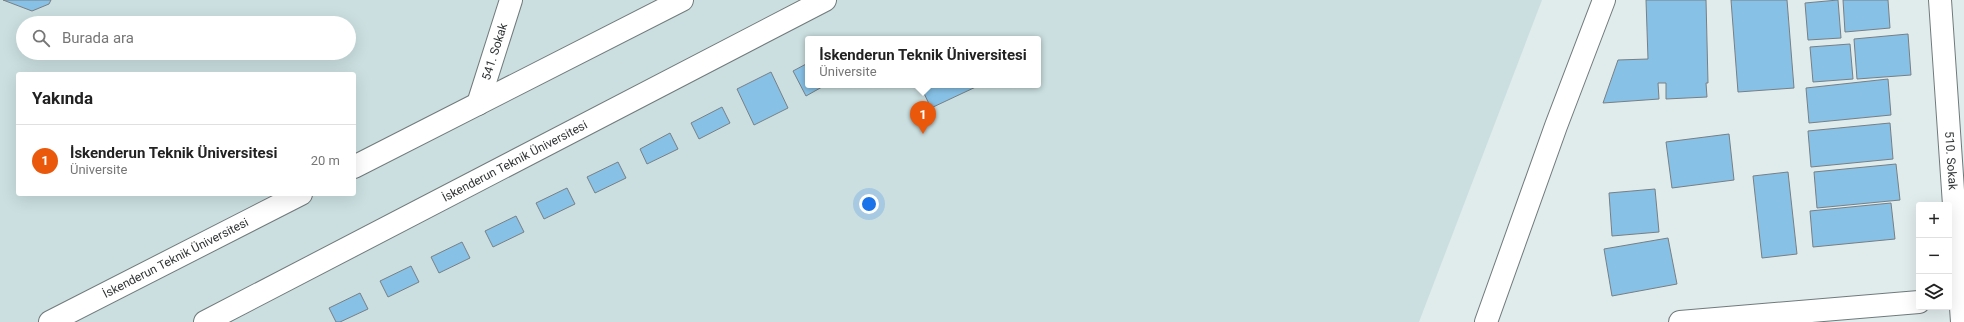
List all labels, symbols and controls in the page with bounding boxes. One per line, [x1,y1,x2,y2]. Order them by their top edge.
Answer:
search box [16,16,356,60]
street label: 541. Sokak [479,20,511,82]
icon: search [30,27,52,49]
text: Burada ara [62,29,134,47]
popup [805,36,1041,88]
text: İskenderun Teknik Üniversitesi [819,46,1027,64]
text: Üniversite [819,64,877,79]
text: Yakında [32,88,93,108]
pin: 1 [910,101,936,134]
street label: İskenderun Teknik Üniversitesi [439,118,590,205]
street label: 510. Sokak [1942,131,1960,191]
text: İskenderun Teknik Üniversitesi [70,144,277,162]
text: 1 [41,153,49,168]
text: 20 m [311,153,340,168]
text: Üniversite [70,162,127,177]
your location [859,194,879,214]
map controls [1916,202,1952,310]
button: + [1916,202,1952,238]
street label: İskenderun Teknik Üniversitesi [100,215,251,301]
button: − [1916,238,1952,274]
button: layers [1916,274,1952,310]

